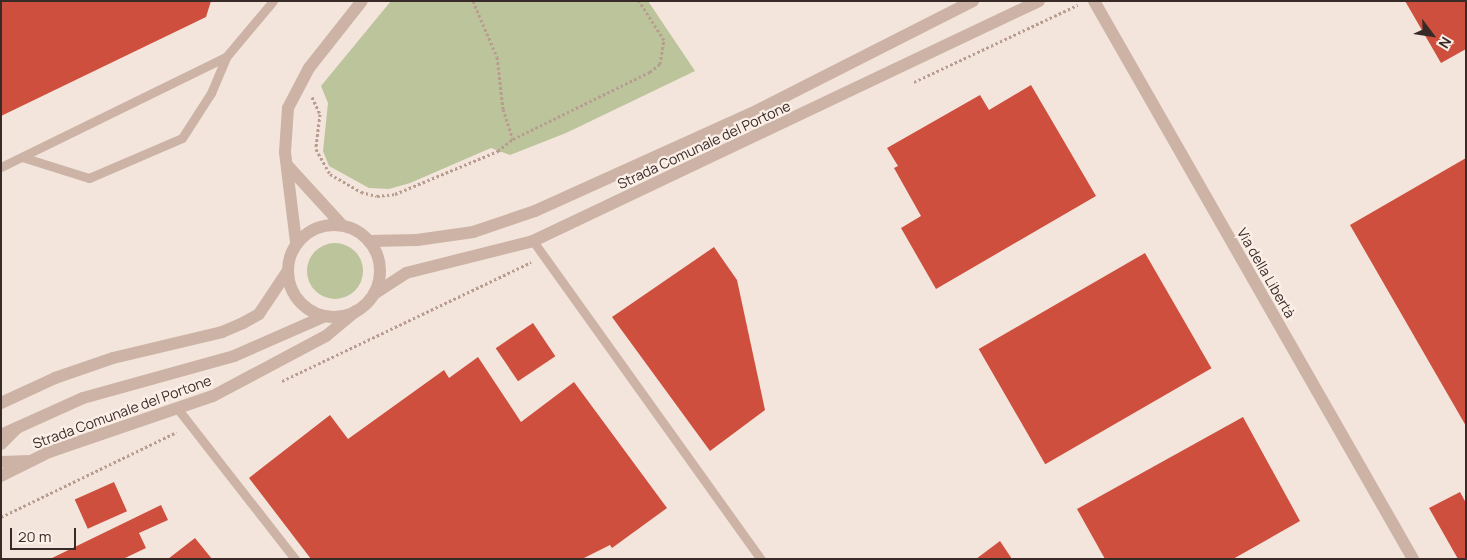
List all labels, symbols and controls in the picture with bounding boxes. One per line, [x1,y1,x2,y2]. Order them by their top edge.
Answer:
north arrow [1407,10,1457,60]
text: N [1435,34,1456,52]
street label: Strada Comunale del Portone [615,97,793,193]
street label: Via della Libertà [1233,225,1299,321]
street label: Strada Comunale del Portone [30,372,214,452]
scale bar [12,518,79,550]
text: 20 m [18,526,51,547]

